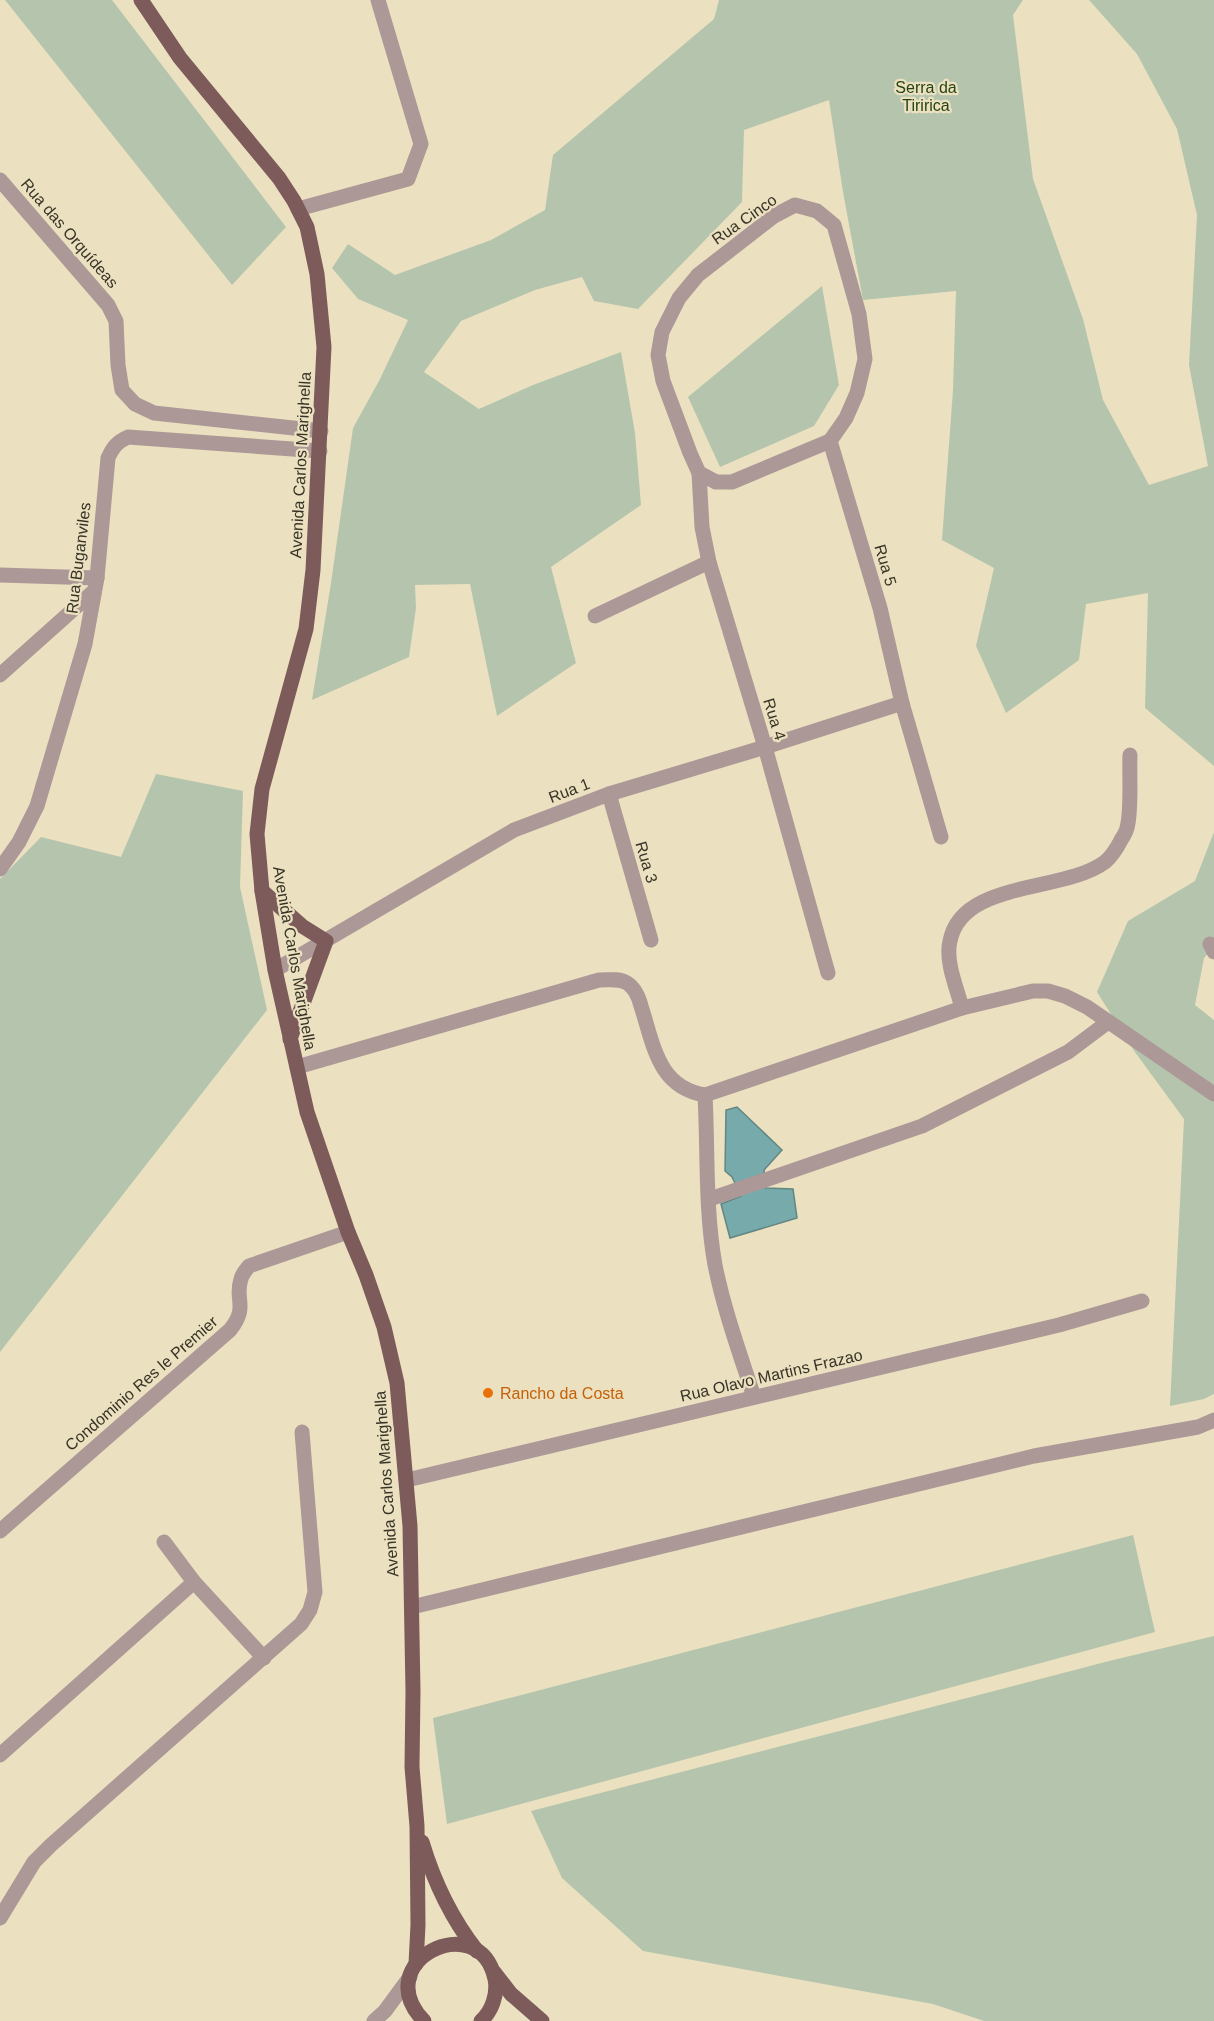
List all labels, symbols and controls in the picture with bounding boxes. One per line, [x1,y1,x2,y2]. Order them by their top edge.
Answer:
park label: Serra da Tiririca [895,79,957,114]
street label: Rua das Orquídeas [18,175,122,291]
street label: Rua Cinco [709,191,780,248]
street label: Avenida Carlos Marighella [287,371,314,559]
street label: Rua Buganviles [63,501,94,615]
street label: Rua 5 [871,542,900,588]
street label: Rua 4 [760,696,789,742]
street label: Rua 1 [546,775,592,806]
street label: Rua 3 [632,839,661,885]
street label: Avenida Carlos Marighella [270,865,319,1051]
street label: Condominio Res le Premier [62,1312,221,1454]
street label: Rua Olavo Martins Frazao [678,1346,864,1405]
place label: Rancho da Costa [500,1385,624,1402]
marker: Rancho da Costa [481,1386,495,1400]
street label: Avenida Carlos Marighella [372,1390,401,1578]

